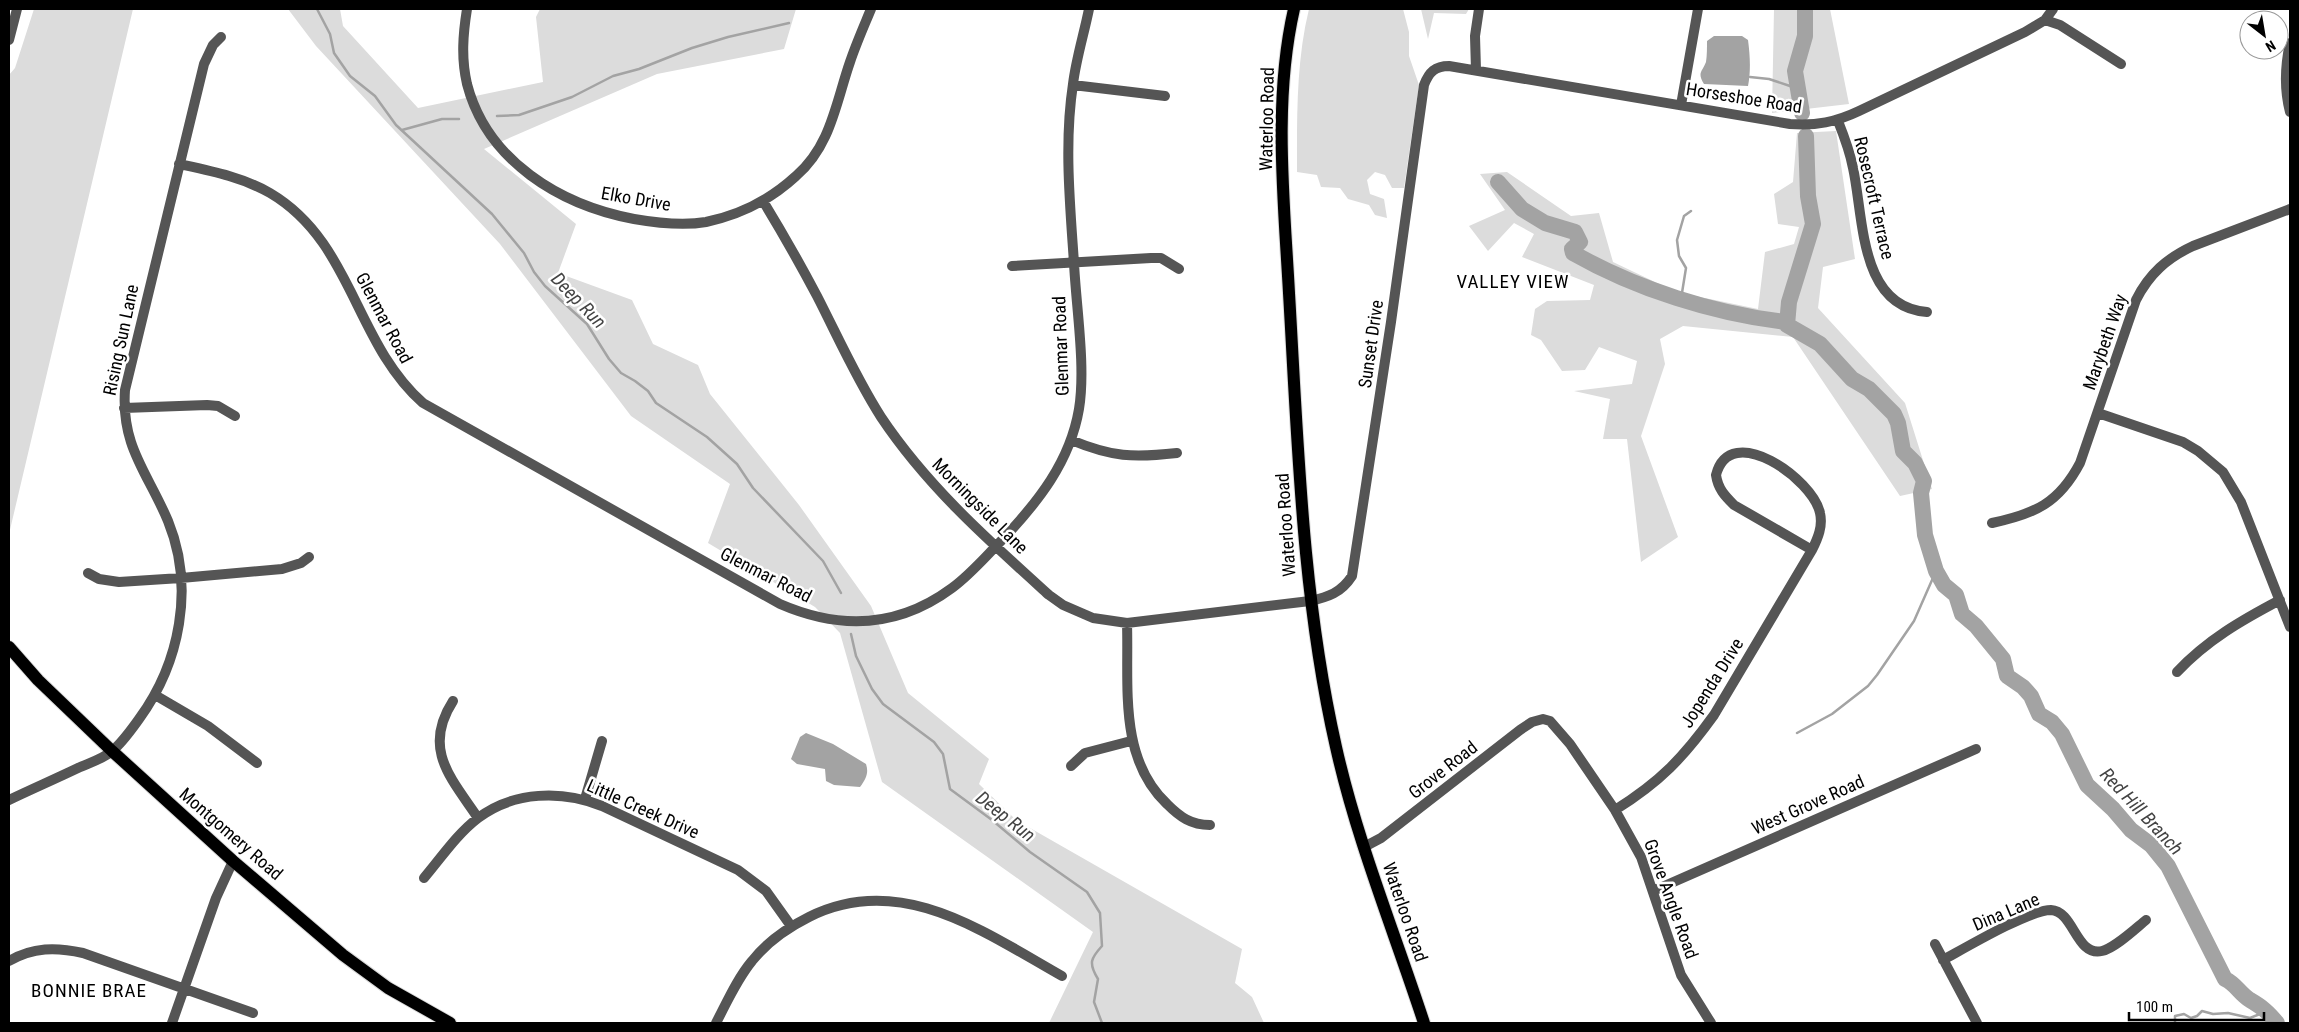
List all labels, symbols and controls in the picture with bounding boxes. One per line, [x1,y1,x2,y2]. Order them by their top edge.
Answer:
north arrow [2239,10,2289,60]
text: N [2263,37,2278,55]
street label: Waterloo Road [1255,67,1278,171]
street label: Horseshoe Road [1685,78,1803,117]
street label: Rosecroft Terrace [1850,134,1899,261]
street label: Elko Drive [600,182,673,215]
water label: Deep Run [546,268,611,333]
street label: Glenmar Road [352,269,417,367]
district label: VALLEY VIEW [1456,270,1570,293]
street label: Rising Sun Lane [98,282,143,397]
street label: Marybeth Way [2078,291,2131,393]
street label: Glenmar Road [1048,296,1073,396]
street label: Sunset Drive [1354,299,1387,389]
street label: Morningside Lane [928,453,1033,558]
street label: Waterloo Road [1271,473,1300,578]
street label: Glenmar Road [717,543,815,607]
street label: Jopenda Drive [1676,634,1747,731]
street label: Grove Road [1404,736,1481,803]
water label: Red Hill Branch [2095,763,2188,860]
street label: West Grove Road [1748,770,1867,839]
street label: Little Creek Drive [584,774,703,843]
street label: Montgomery Road [175,783,287,884]
water label: Deep Run [971,786,1040,847]
street label: Grove Angle Road [1640,836,1703,962]
street label: Waterloo Road [1379,859,1432,964]
street label: Dina Lane [1969,888,2042,935]
district label: BONNIE BRAE [31,979,147,1002]
scale bar [2129,990,2264,1022]
text: 100 m [2136,998,2173,1016]

